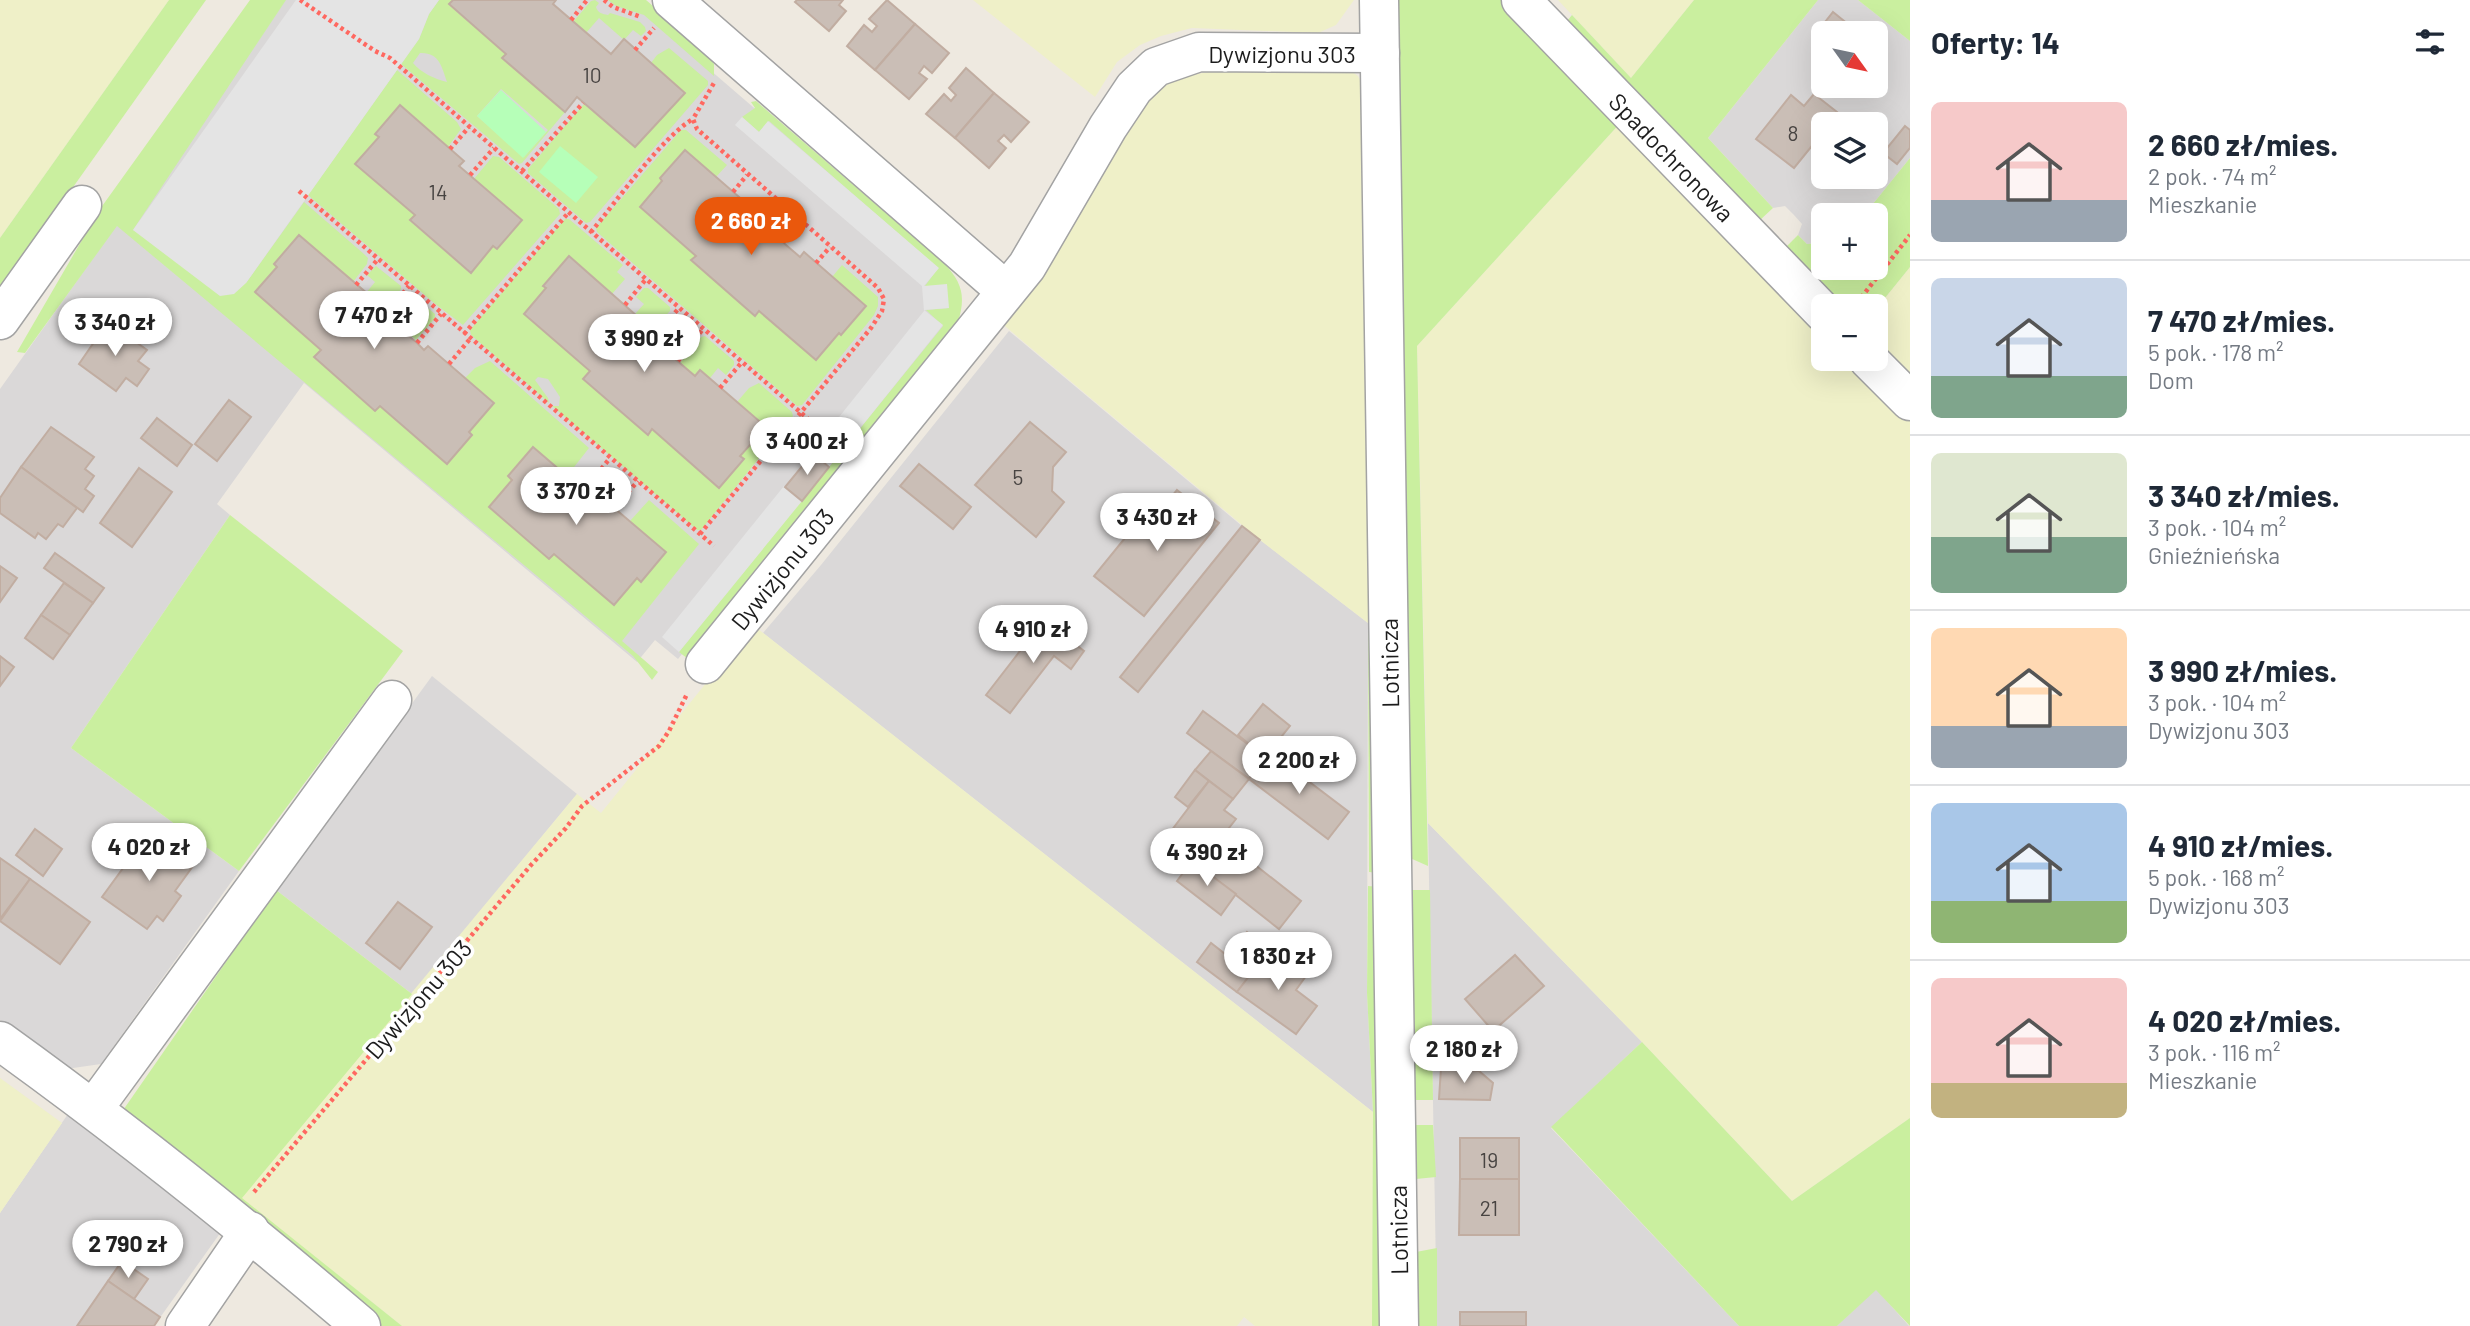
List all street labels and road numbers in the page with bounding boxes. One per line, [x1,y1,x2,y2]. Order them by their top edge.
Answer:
street label: Dywizjonu 303 [1208,39,1356,68]
street label: Spadochronowa [1603,87,1741,227]
street label: Dywizjonu 303 [724,502,840,636]
street label: Lotnicza [1374,618,1404,708]
street label: Dywizjonu 303 [359,934,477,1064]
street label: Lotnicza [1383,1185,1413,1275]

